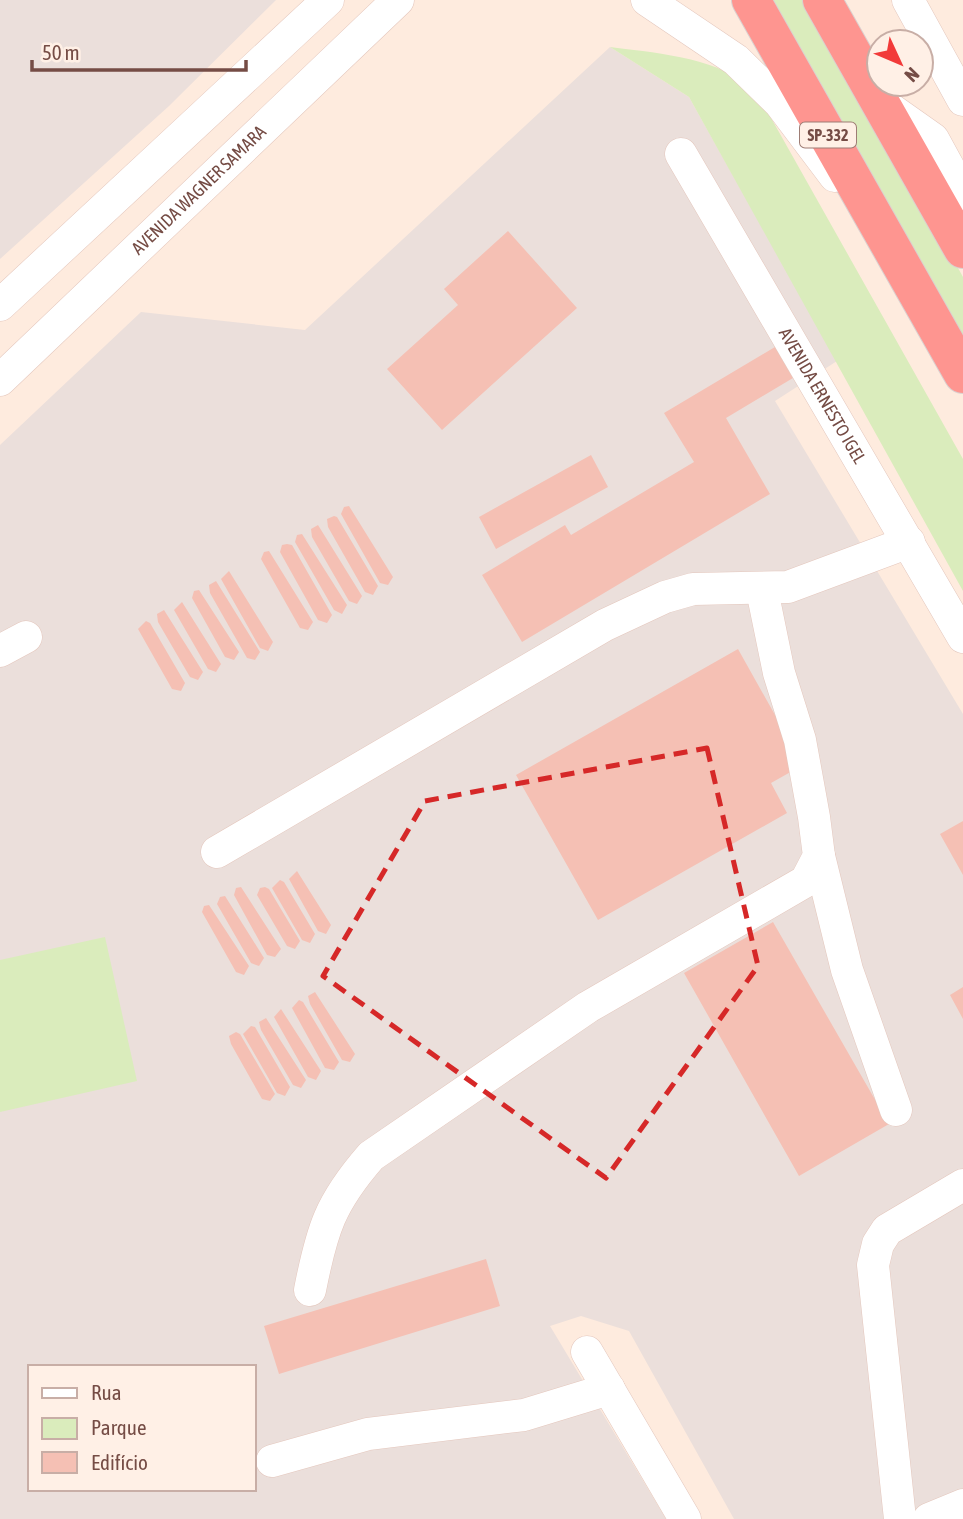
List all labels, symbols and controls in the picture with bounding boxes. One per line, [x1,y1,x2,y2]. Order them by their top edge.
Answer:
scale bar [32,28,245,72]
north arrow [865,28,935,98]
text: 50 m [42,40,80,64]
text: N [900,63,924,86]
street label: AVENIDA WAGNER SAMARA [127,121,270,259]
road number: SP-332 [800,122,856,148]
street label: AVENIDA ERNESTO IGEL [775,324,870,467]
legend [28,1365,256,1491]
text: Rua [91,1380,121,1404]
text: Parque [91,1415,146,1439]
text: Edifício [91,1450,148,1474]

